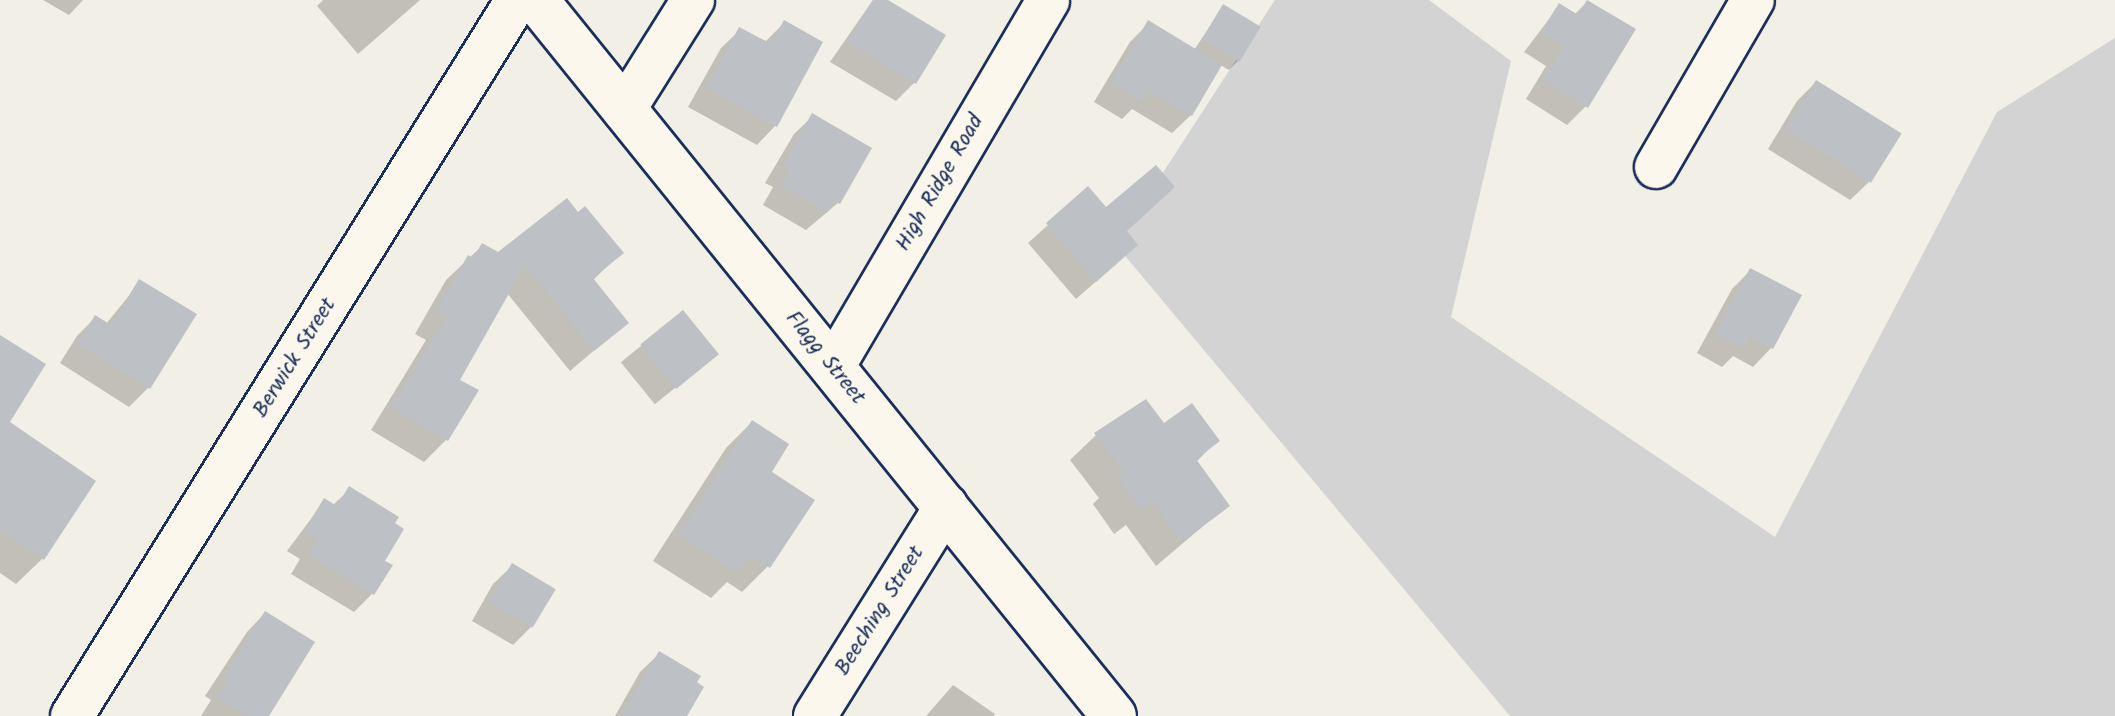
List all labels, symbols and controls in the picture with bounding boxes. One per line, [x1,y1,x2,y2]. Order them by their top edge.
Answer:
street label: High Ridge Road [890,110,990,256]
street label: Berwick Street [248,293,342,423]
street label: Flagg Street [779,306,871,410]
street label: Beeching Street [830,541,930,681]

